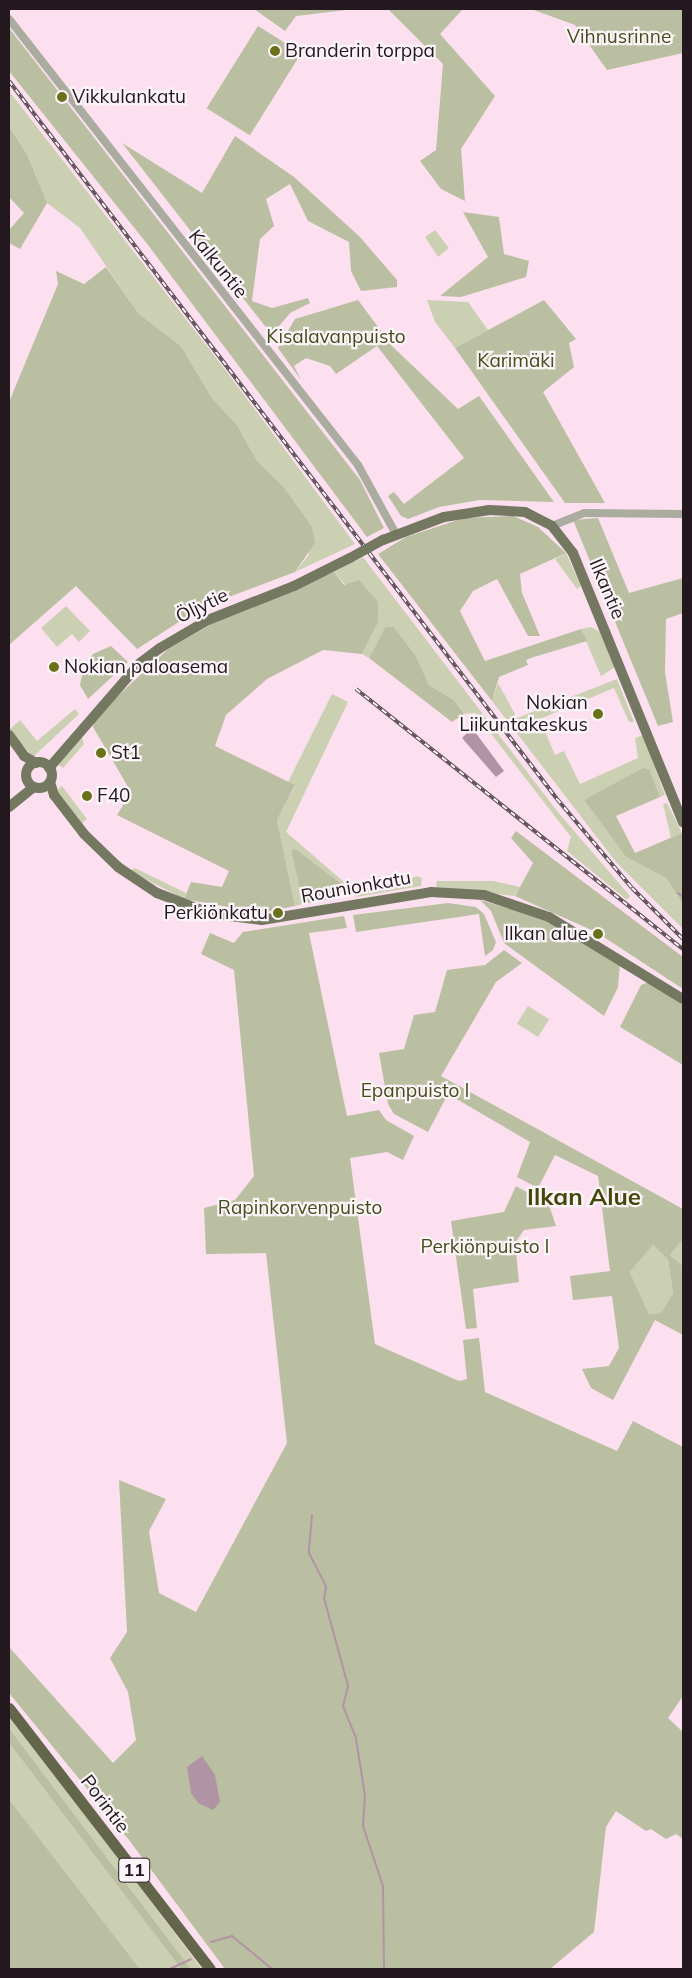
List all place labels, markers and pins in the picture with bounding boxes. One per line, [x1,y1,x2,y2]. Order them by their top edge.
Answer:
place label: Branderin torppa [285,40,435,62]
marker: Branderin torppa [269,45,281,57]
place label: Vikkulankatu [72,86,186,108]
marker: Vikkulankatu [56,91,68,103]
place label: Nokian paloasema [64,656,228,678]
marker: Nokian paloasema [48,661,60,673]
place label: Nokian Liikuntakeskus [459,692,588,736]
marker: Nokian Liikuntakeskus [592,708,604,720]
place label: St1 [111,742,141,764]
marker: St1 [95,747,107,759]
place label: F40 [97,785,130,807]
marker: F40 [81,790,93,802]
place label: Perkiönkatu [164,902,268,924]
marker: Perkiönkatu [272,907,284,919]
place label: Ilkan alue [504,923,588,945]
marker: Ilkan alue [592,928,604,940]

